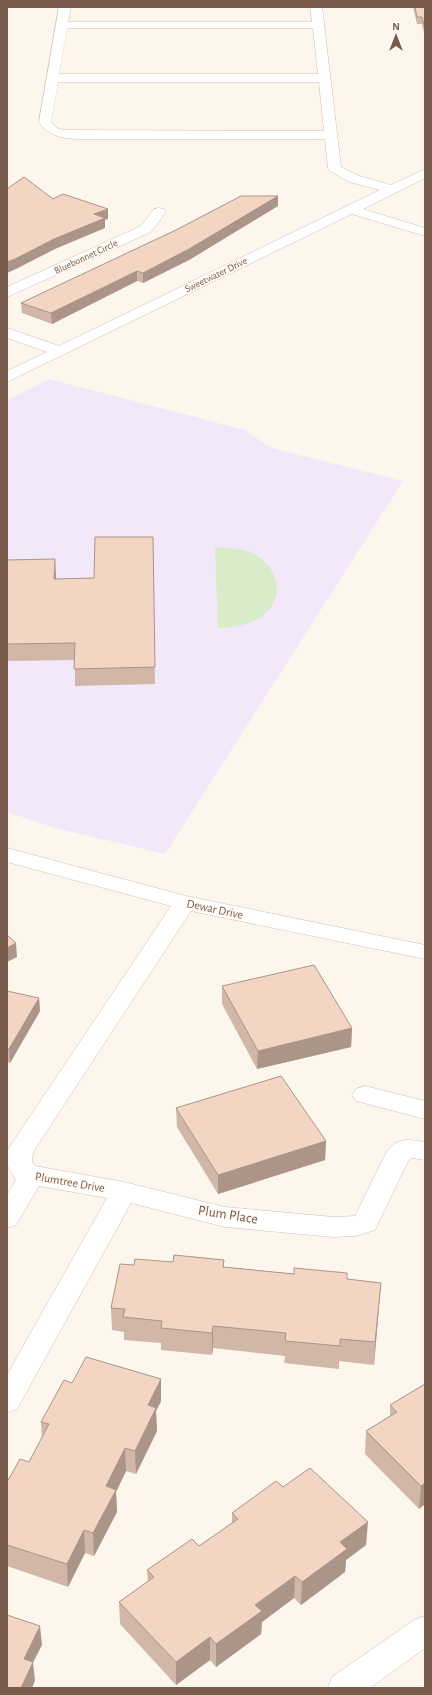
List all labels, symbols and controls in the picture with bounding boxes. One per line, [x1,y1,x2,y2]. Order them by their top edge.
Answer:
north arrow [376,16,416,56]
text: N [392,21,400,32]
street label: Bluebonnet Circle [53,238,120,276]
street label: Sweetwater Drive [183,255,249,294]
street label: Dewar Drive [186,897,244,921]
street label: Plumtree Drive [34,1170,106,1194]
street label: Plum Place [197,1203,259,1227]

